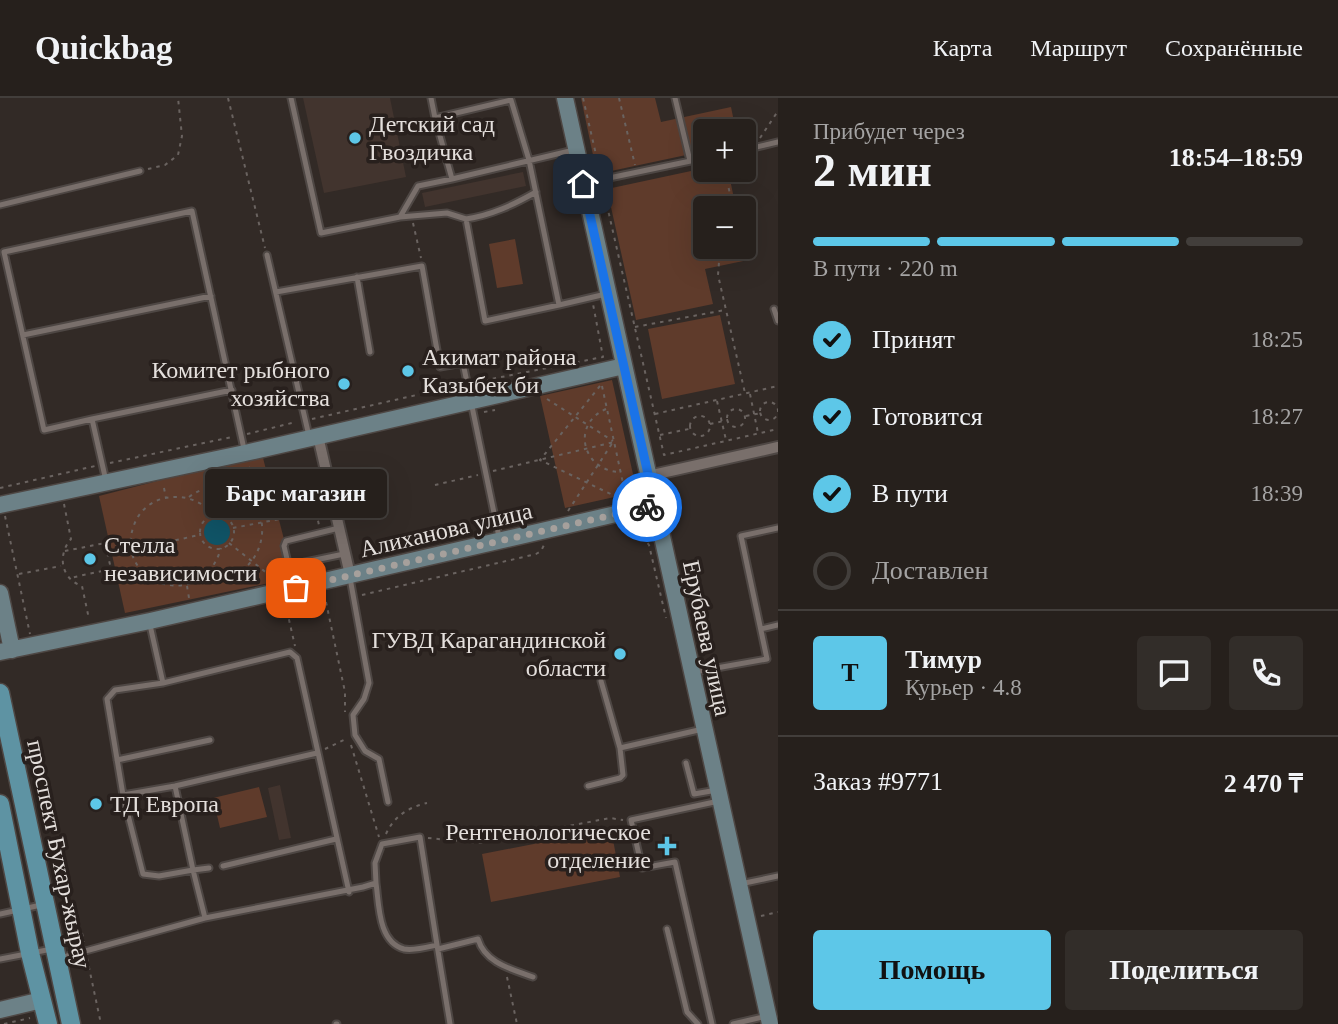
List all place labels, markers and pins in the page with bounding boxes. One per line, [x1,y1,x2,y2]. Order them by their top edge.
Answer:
place label: Детский сад Гвоздичка [369,111,495,165]
marker: Детский сад Гвоздичка [347,130,363,146]
pin [553,154,613,214]
place label: Акимат района Казыбек би [422,344,577,398]
place label: Комитет рыбного хозяйства [152,357,330,411]
marker: Акимат района Казыбек би [400,363,416,379]
marker: Комитет рыбного хозяйства [336,376,352,392]
callout: Барс магазин [205,469,387,518]
place label: Стелла независимости [104,532,258,586]
marker: Стелла независимости [82,551,98,567]
pin [266,558,326,618]
place label: ГУВД Карагандинской области [371,627,606,681]
marker: ГУВД Карагандинской области [612,646,628,662]
place label: ТД Европа [110,791,219,817]
marker: ТД Европа [88,796,104,812]
place label: Рентгенологическое отделение [445,819,651,873]
marker: Рентгенологическое отделение [657,836,677,856]

